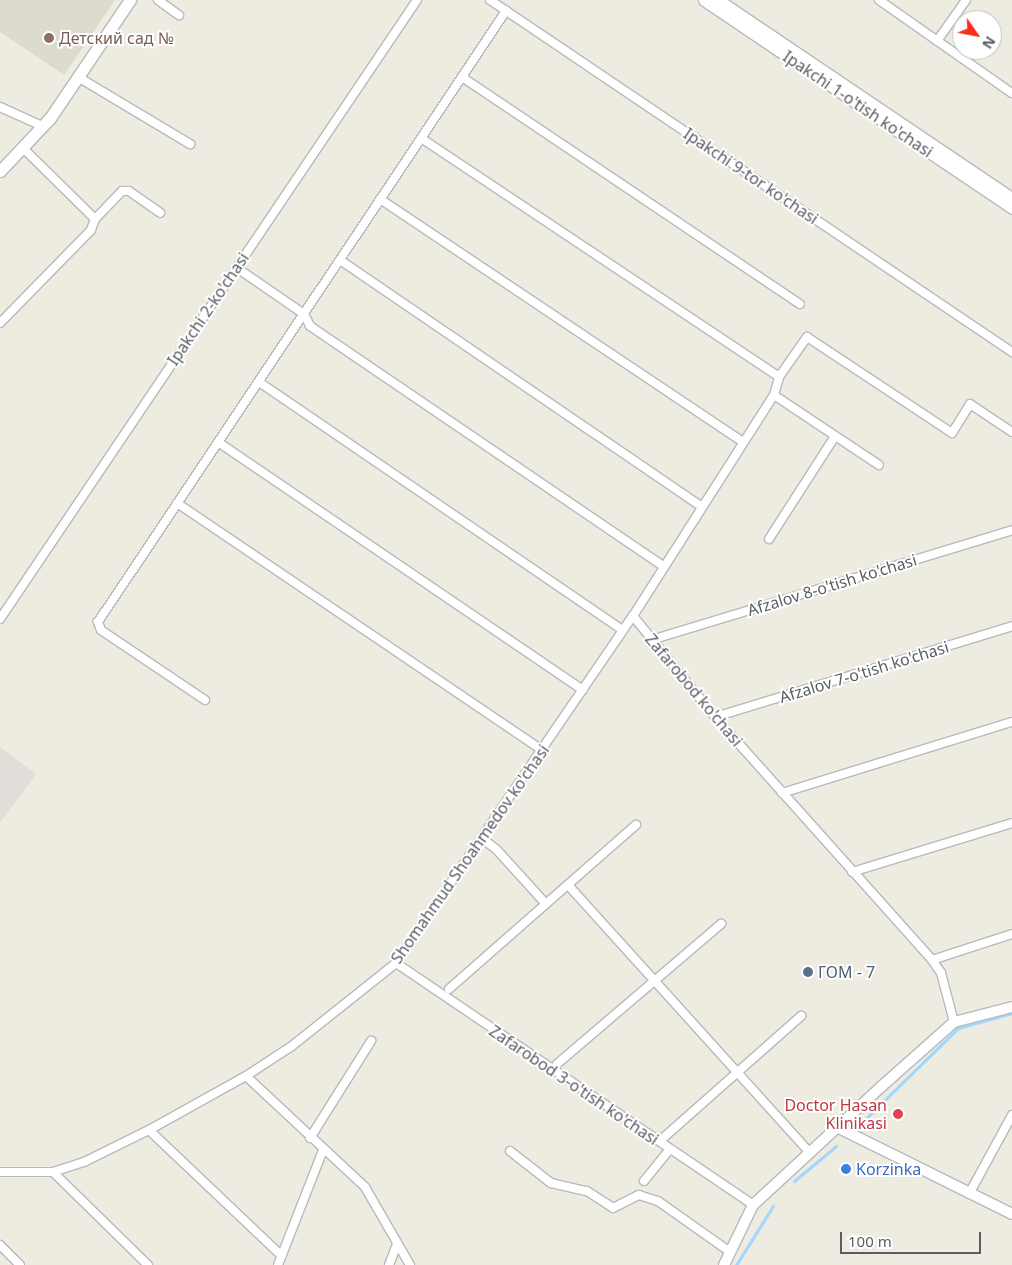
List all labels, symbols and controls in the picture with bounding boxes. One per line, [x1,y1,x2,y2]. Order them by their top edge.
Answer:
north arrow [952,10,1002,60]
place label: Детский сад № [59,28,174,48]
marker: Детский сад № [43,32,55,44]
text: N [978,33,1000,53]
street label: Ipakchi 1-o'tish ko'chasi [779,47,937,161]
street label: Ipakchi 9-tor ko'chasi [680,124,822,228]
street label: Ipakchi 2-ko'chasi [163,249,253,369]
street label: Afzalov 8-o'tish ko'chasi [745,550,919,620]
street label: Zafarobod ko'chasi [641,630,747,750]
street label: Afzalov 7-o'tish ko'chasi [777,637,951,707]
street label: Shomahmud Shoahmedov ko'chasi [387,741,553,967]
place label: ГОМ - 7 [818,962,875,982]
marker: ГОМ - 7 [802,966,814,978]
street label: Zafarobod 3-o'tish ko'chasi [486,1021,662,1149]
place label: Doctor Hasan Klinikasi [784,1095,887,1133]
marker: Doctor Hasan Klinikasi [891,1107,905,1121]
place label: Korzinka [856,1159,921,1179]
marker: Korzinka [840,1163,852,1175]
scale bar [842,1222,983,1254]
text: 100 m [848,1231,892,1251]

